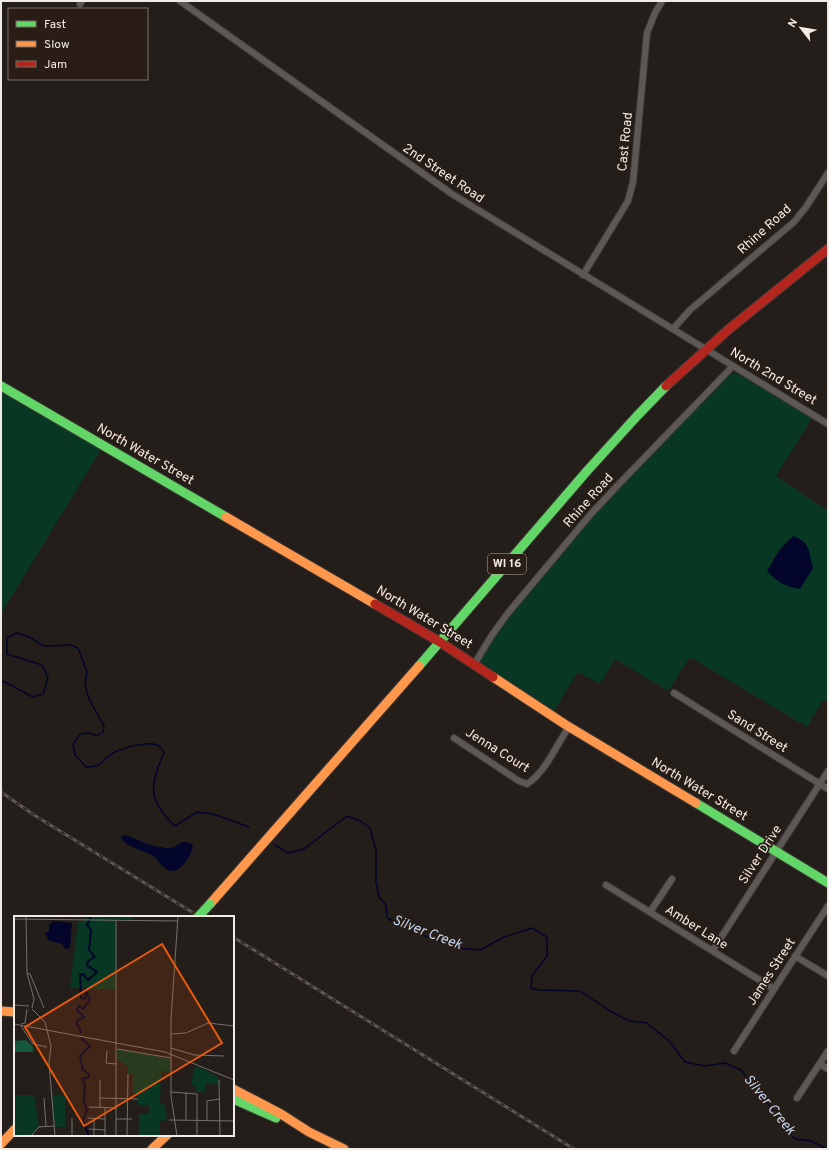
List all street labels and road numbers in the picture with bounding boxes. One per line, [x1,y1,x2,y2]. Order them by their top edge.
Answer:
street label: Cast Road [615,112,637,172]
street label: 2nd Street Road [399,141,487,207]
street label: Rhine Road [735,202,795,258]
street label: North 2nd Street [727,345,819,409]
street label: North Water Street [94,421,196,489]
street label: Rhine Road [561,471,617,531]
road number: WI 16 [488,554,526,574]
street label: North Water Street [373,583,475,653]
street label: Sand Street [724,707,790,757]
street label: Jenna Court [462,725,532,777]
street label: North Water Street [648,755,750,825]
street label: Silver Drive [736,822,786,888]
street label: Amber Lane [661,902,731,954]
street label: James Street [744,935,800,1009]

